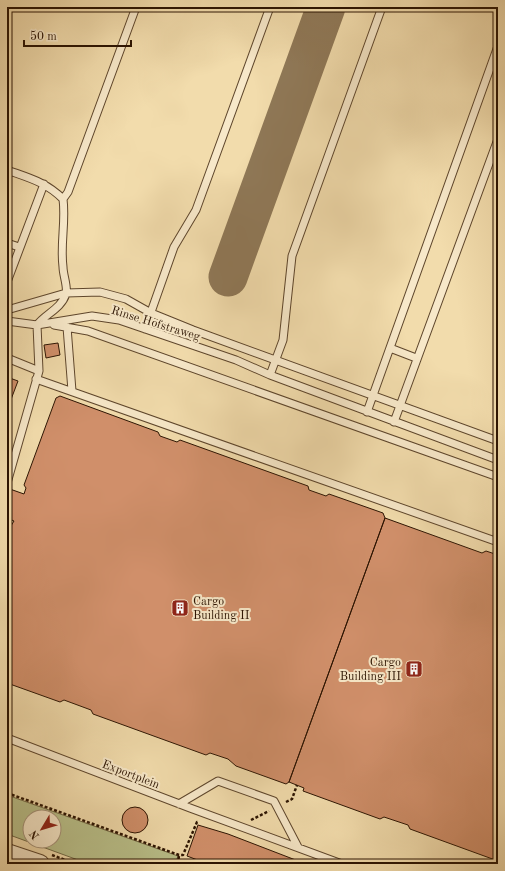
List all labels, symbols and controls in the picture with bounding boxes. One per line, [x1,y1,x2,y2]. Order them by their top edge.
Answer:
scale bar [24,22,131,48]
text: 50 m [30,30,57,43]
street label: Rinse Hofstraweg [110,305,202,343]
place label: Cargo Building II [193,596,250,622]
building icon: Cargo Building II [170,598,190,618]
place label: Cargo Building III [340,657,401,683]
building icon: Cargo Building III [404,659,424,679]
street label: Exportplein [100,758,162,792]
north arrow [22,809,62,849]
text: N [28,827,42,841]

